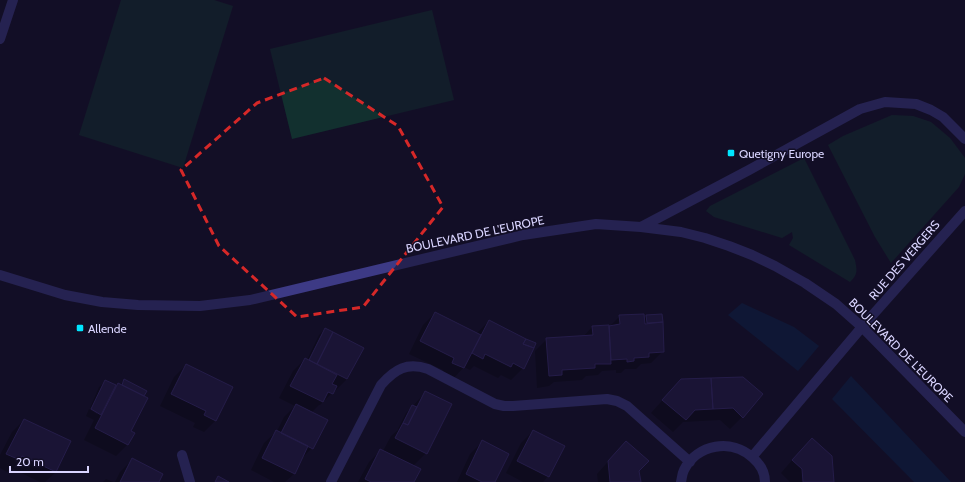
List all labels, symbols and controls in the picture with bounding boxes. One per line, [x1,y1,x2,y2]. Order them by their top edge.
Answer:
place label: Quetigny Europe [739,146,824,161]
marker: Quetigny Europe [726,148,736,158]
street label: BOULEVARD DE L'EUROPE [405,212,546,256]
street label: RUE DES VERGERS [865,217,943,303]
street label: BOULEVARD DE L'EUROPE [846,295,956,405]
place label: Allende [88,321,127,336]
marker: Allende [75,323,85,333]
scale bar [10,448,88,474]
text: 20 m [16,454,44,469]

